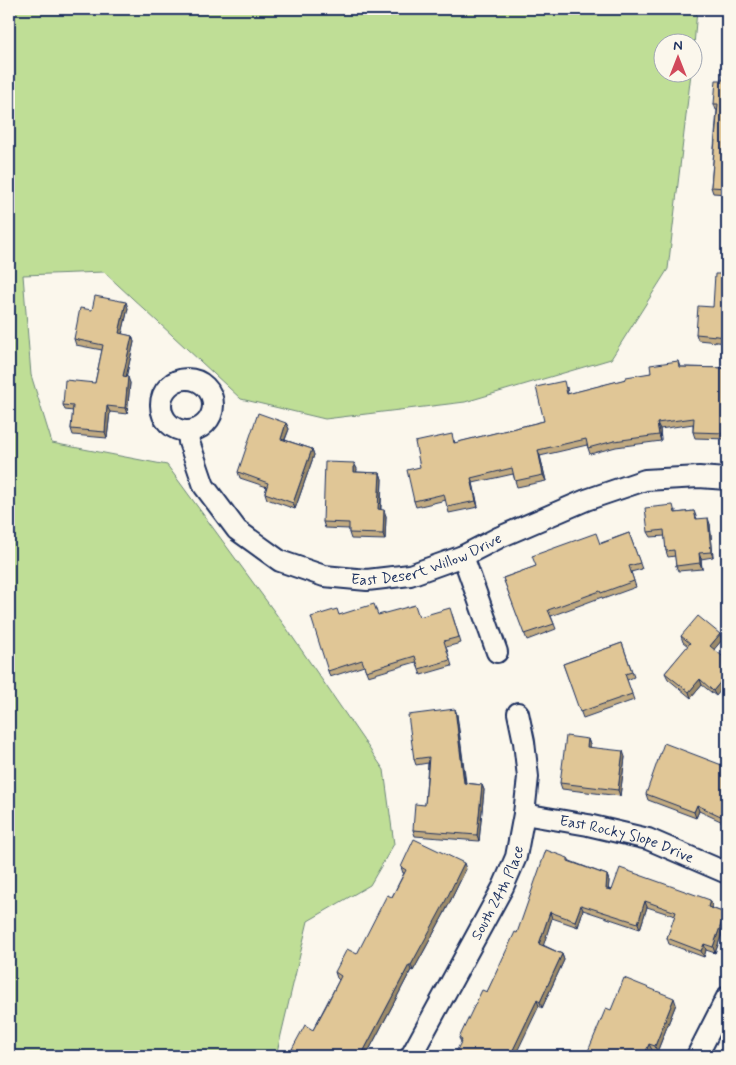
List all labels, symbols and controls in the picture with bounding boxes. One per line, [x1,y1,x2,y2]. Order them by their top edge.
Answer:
north arrow [654,32,704,82]
text: N [673,37,683,55]
street label: East Desert Willow Drive [350,529,506,591]
street label: East Rocky Slope Drive [558,811,697,869]
street label: South 24th Place [467,844,529,944]

